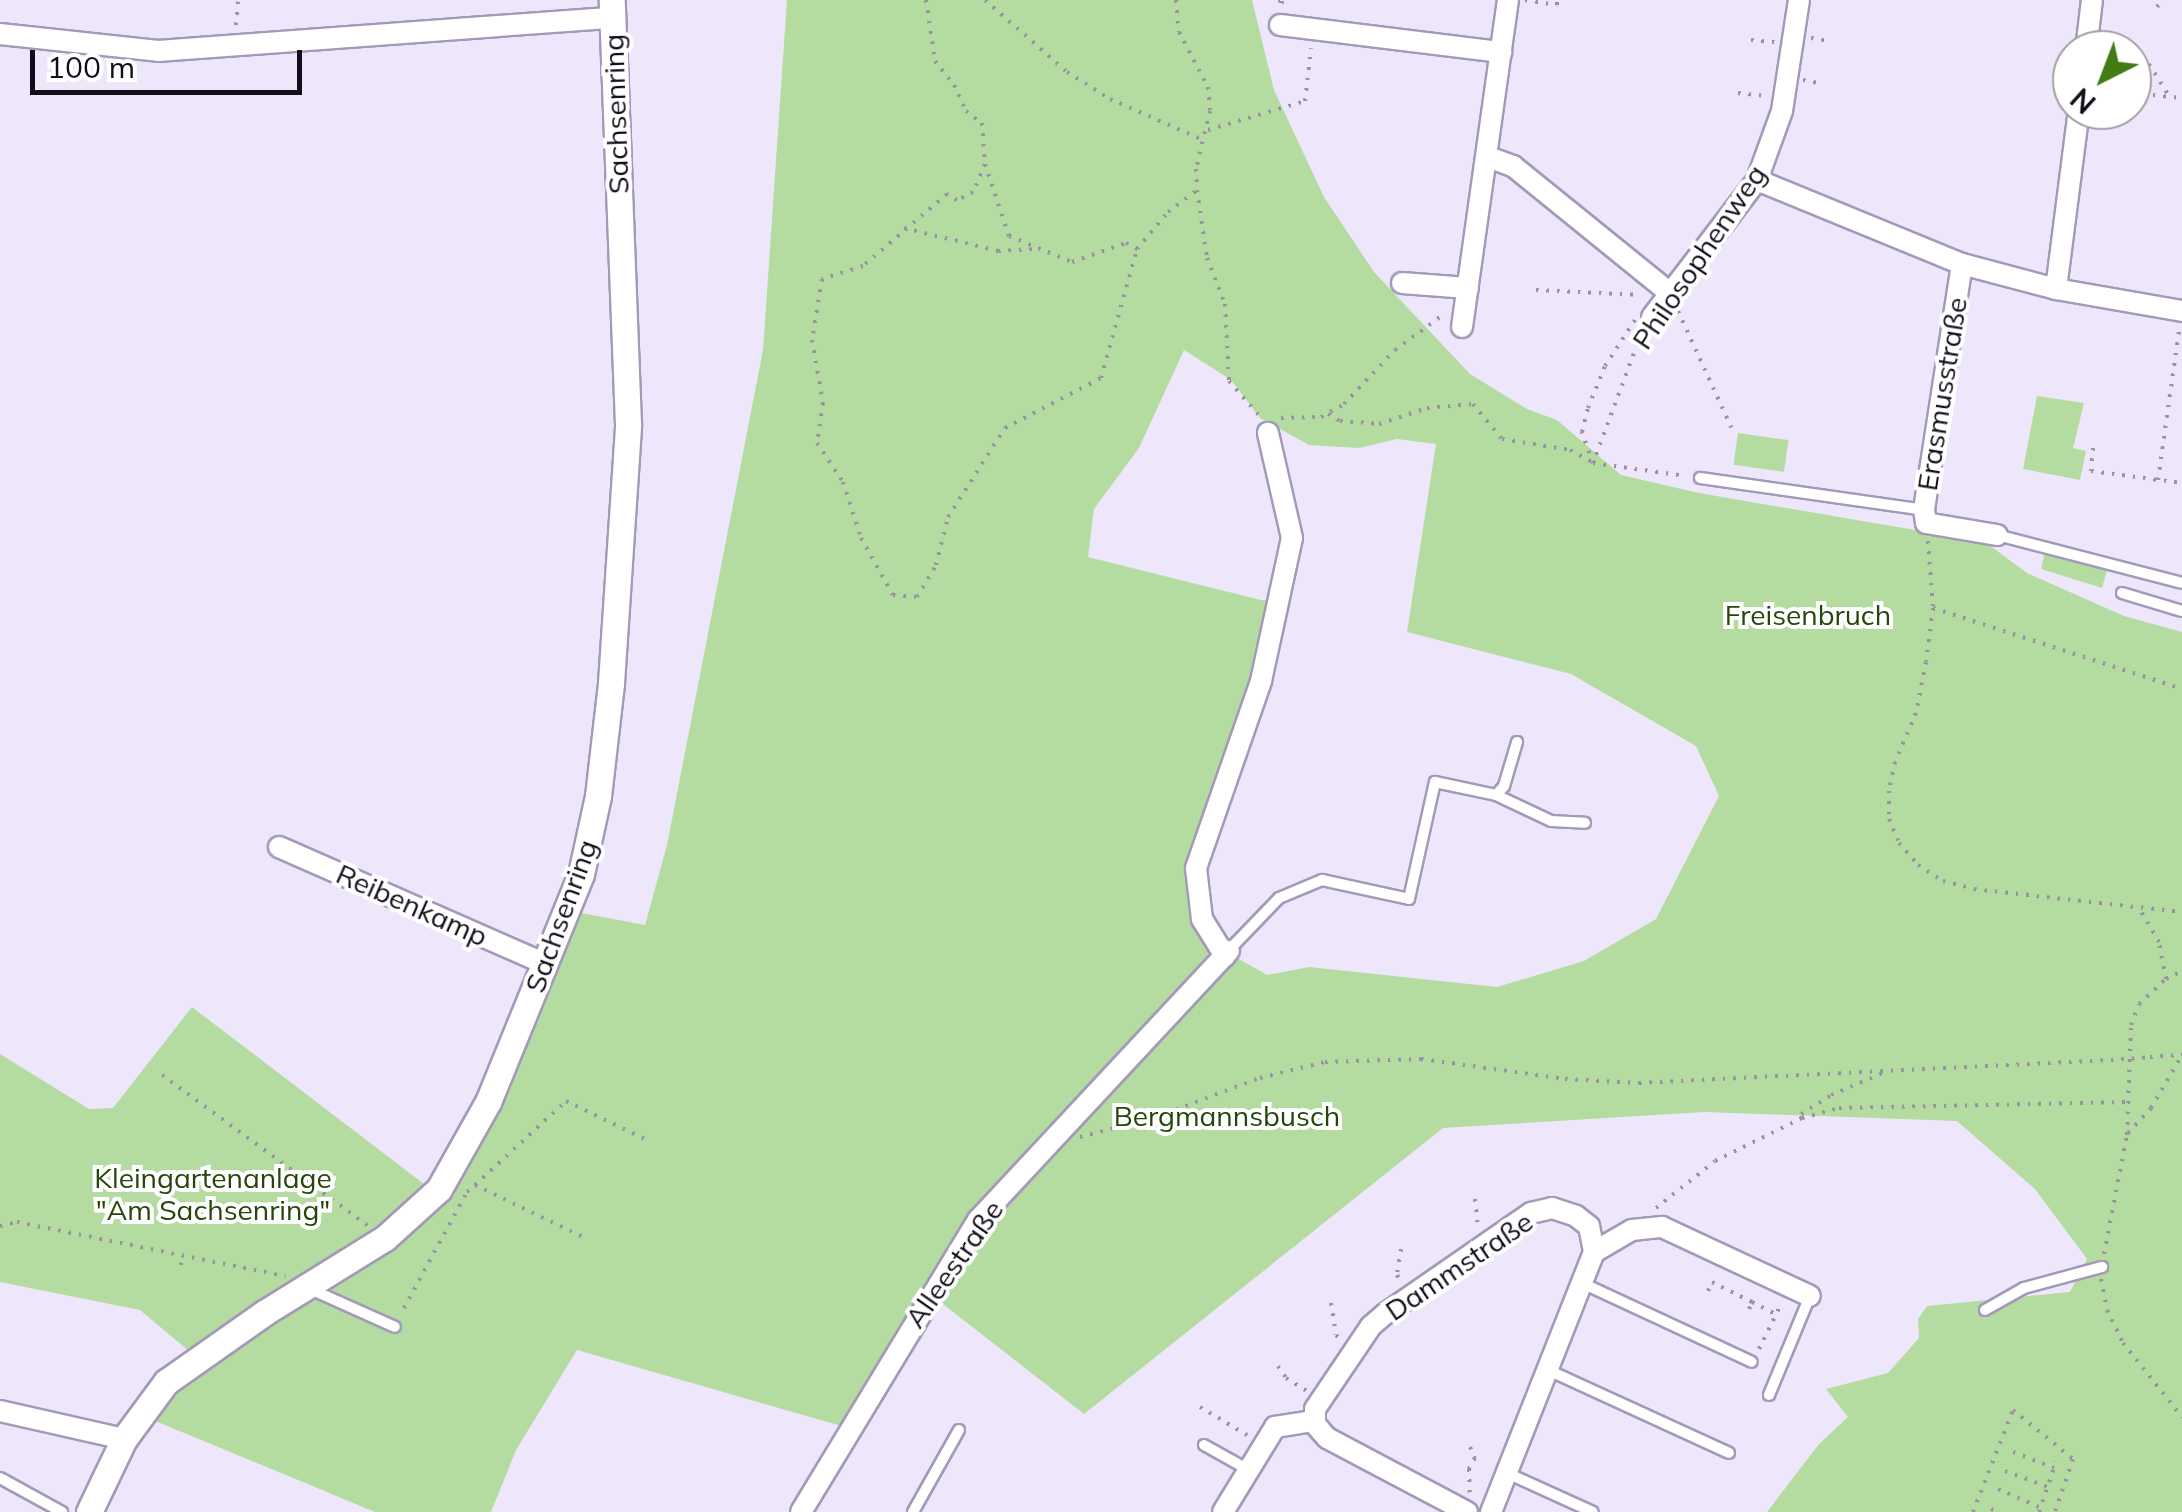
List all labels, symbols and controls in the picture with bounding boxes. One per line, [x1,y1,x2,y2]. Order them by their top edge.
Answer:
scale bar [35,30,308,92]
north arrow [2052,30,2152,130]
street label: Sachsenring [596,33,636,195]
text: 100 m [47,48,135,86]
text: N [2063,81,2103,121]
street label: Philosophenweg [1625,159,1773,355]
street label: Erasmusstraße [1910,295,1974,493]
park label: Freisenbruch [1725,598,1891,632]
street label: Sachsenring [518,835,604,997]
street label: Reibenkamp [331,857,493,953]
park label: Bergmannsbusch [1114,1099,1340,1133]
park label: Kleingartenanlage "Am Sachsenring" [94,1161,332,1227]
street label: Alleestraße [898,1194,1010,1334]
street label: Dammstraße [1379,1204,1539,1328]

